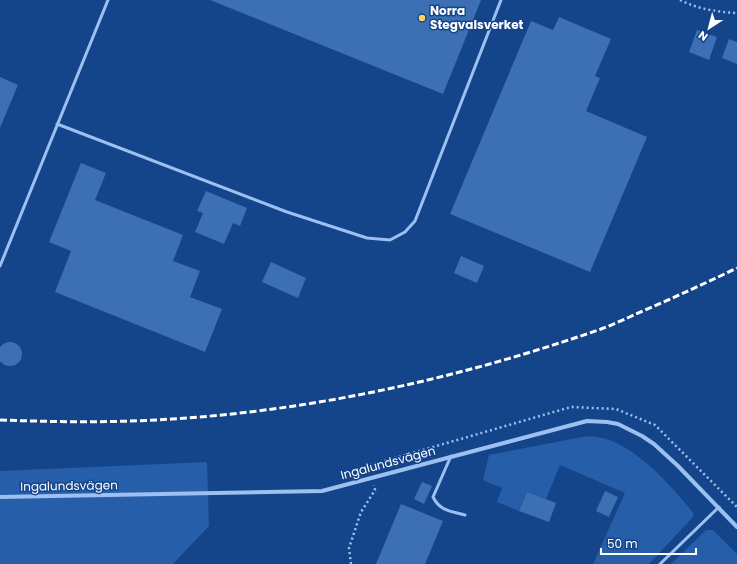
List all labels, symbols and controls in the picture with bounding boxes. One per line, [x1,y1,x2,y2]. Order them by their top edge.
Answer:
place label: Norra Stegvalsverket [430,2,524,33]
north arrow [689,8,729,48]
marker: Norra Stegvalsverket [417,13,427,23]
text: N [695,27,711,45]
street label: Ingalundsvägen [339,442,437,483]
street label: Ingalundsvägen [20,476,118,495]
scale bar [601,530,696,556]
text: 50 m [607,535,638,552]

